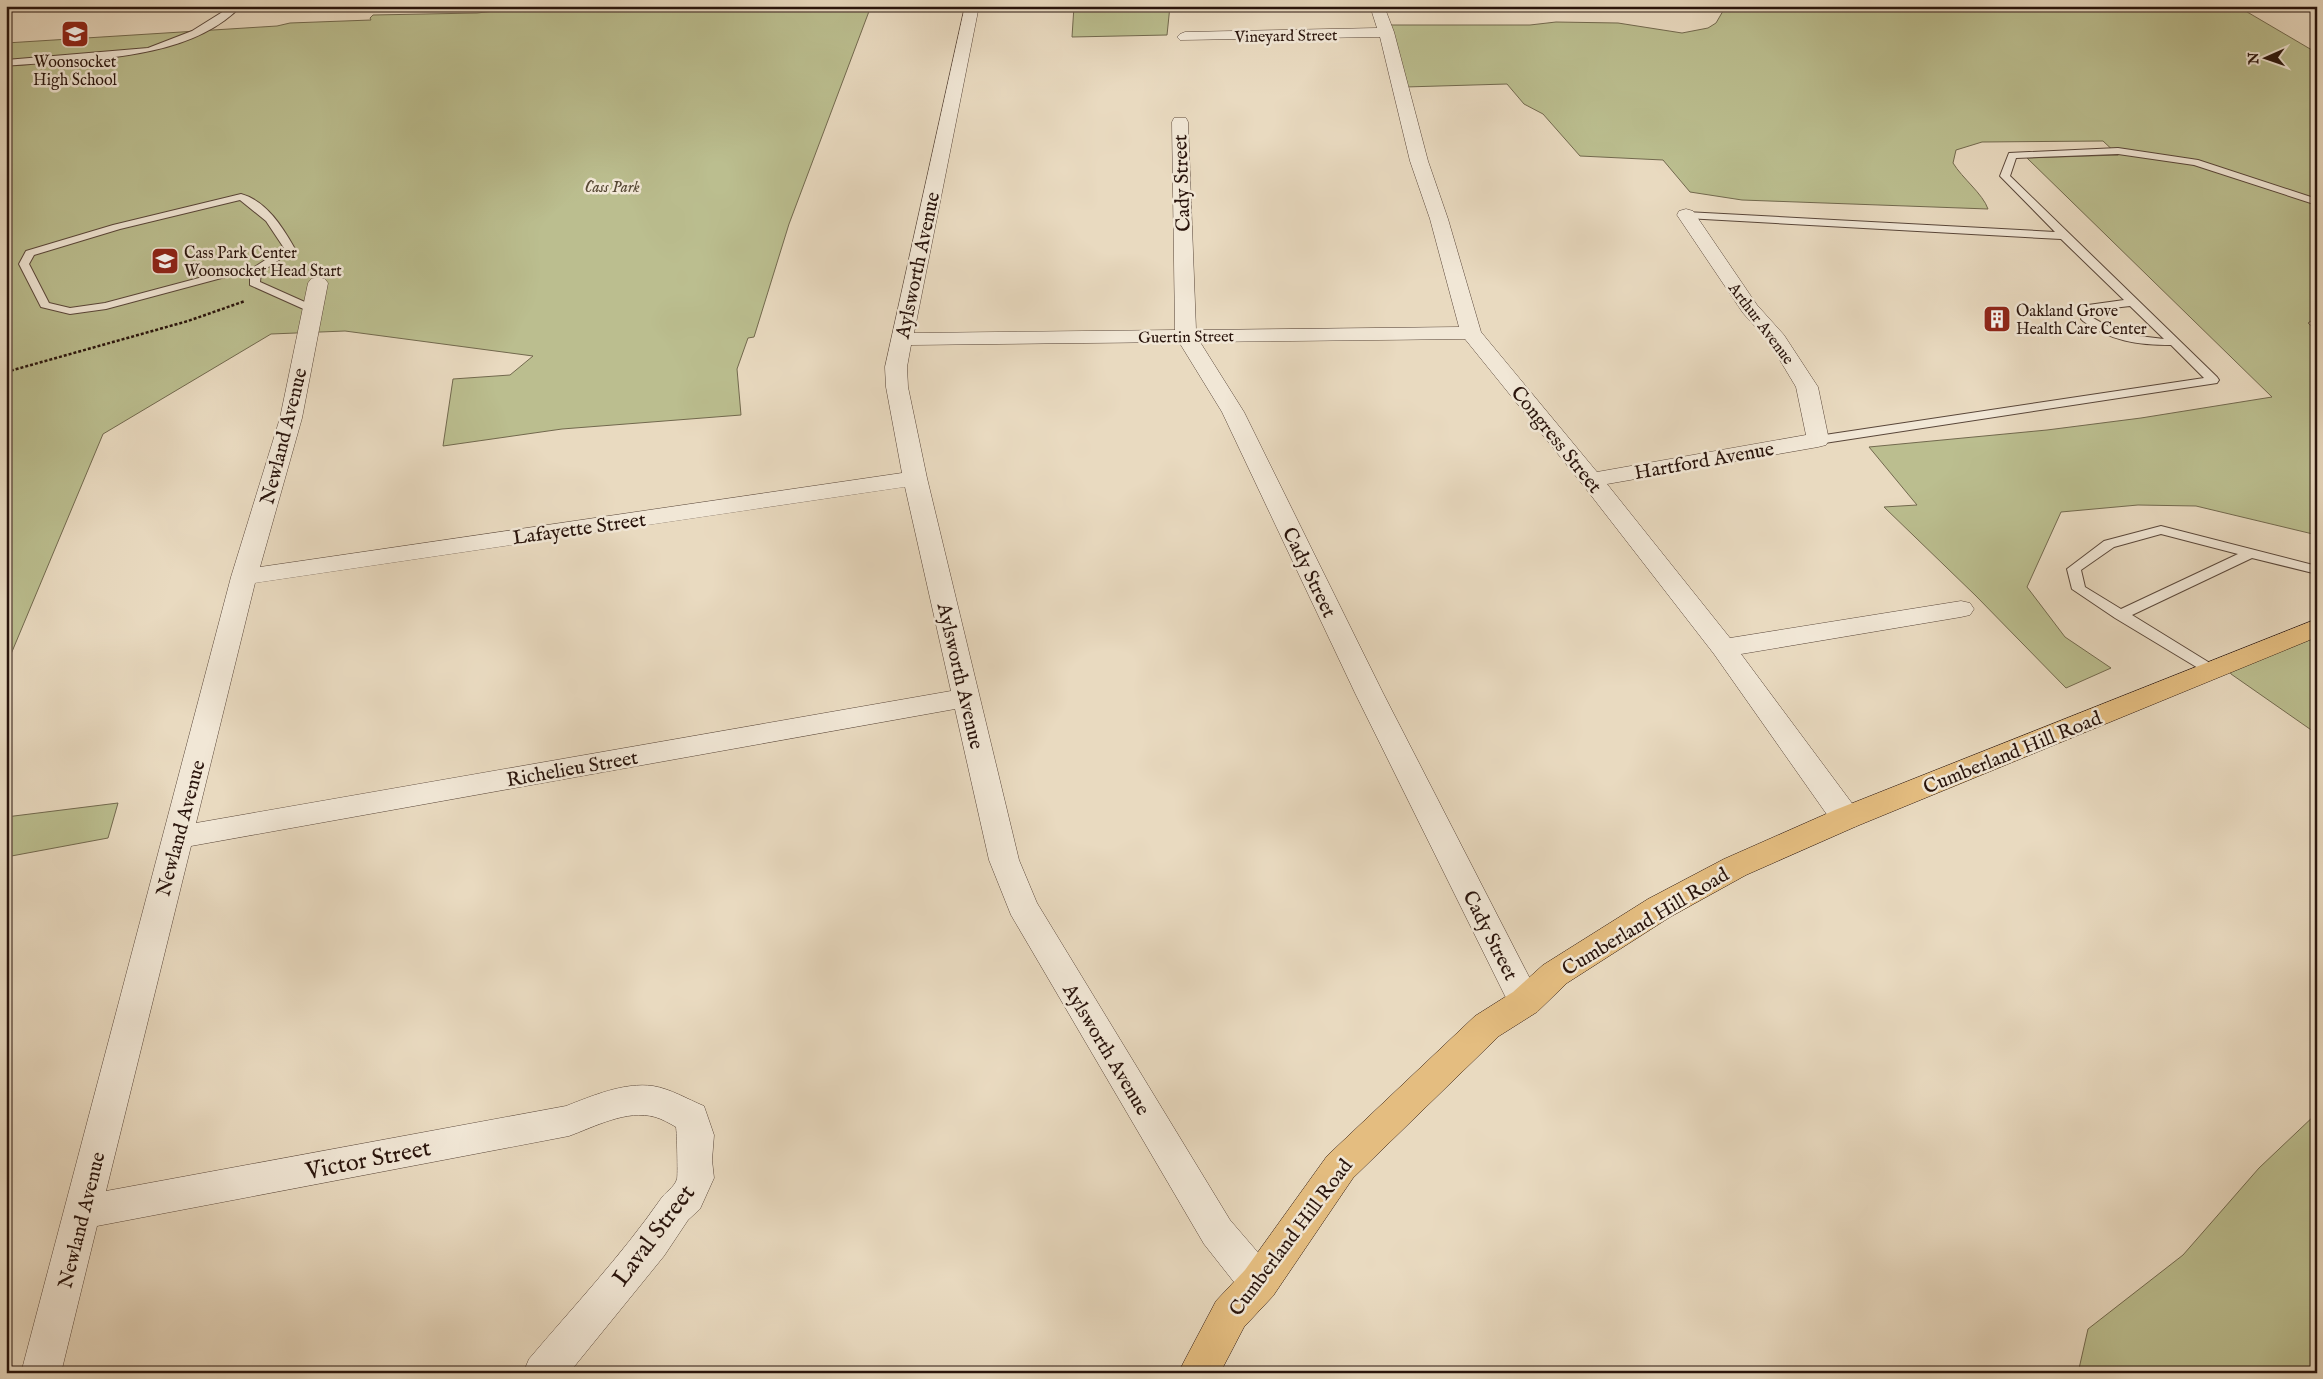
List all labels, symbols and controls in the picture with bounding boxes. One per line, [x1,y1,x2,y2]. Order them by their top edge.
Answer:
school or university icon: Woonsocket High School [60,19,90,49]
street label: Vineyard Street [1233,26,1338,48]
north arrow [2240,32,2290,82]
text: N [2245,52,2263,66]
place label: Woonsocket High School [33,53,118,91]
street label: Cady Street [1168,134,1197,232]
park label: Cass Park [584,178,640,198]
street label: Aylsworth Avenue [891,190,946,342]
place label: Cass Park Center Woonsocket Head Start [184,244,342,282]
school or university icon: Cass Park Center Woonsocket Head Start [150,246,180,276]
street label: Arthur Avenue [1723,279,1798,369]
place label: Oakland Grove Health Care Center [2016,302,2147,340]
building icon: Oakland Grove Health Care Center [1982,304,2012,334]
street label: Guertin Street [1138,327,1235,349]
street label: Newland Avenue [255,365,314,507]
street label: Congress Street [1505,381,1607,499]
street label: Hartford Avenue [1632,437,1776,486]
street label: Lafayette Street [511,508,648,551]
street label: Cady Street [1276,523,1341,622]
street label: Aylsworth Avenue [930,600,989,752]
street label: Cumberland Hill Road [1920,706,2106,801]
street label: Richelieu Street [505,746,640,793]
street label: Newland Avenue [151,758,212,899]
street label: Cumberland Hill Road [1558,862,1734,982]
street label: Cady Street [1456,887,1523,985]
street label: Aylsworth Avenue [1056,979,1155,1120]
street label: Victor Street [302,1133,434,1188]
street label: Newland Avenue [53,1149,112,1291]
street label: Cumberland Hill Road [1224,1154,1359,1321]
street label: Laval Street [606,1179,703,1293]

